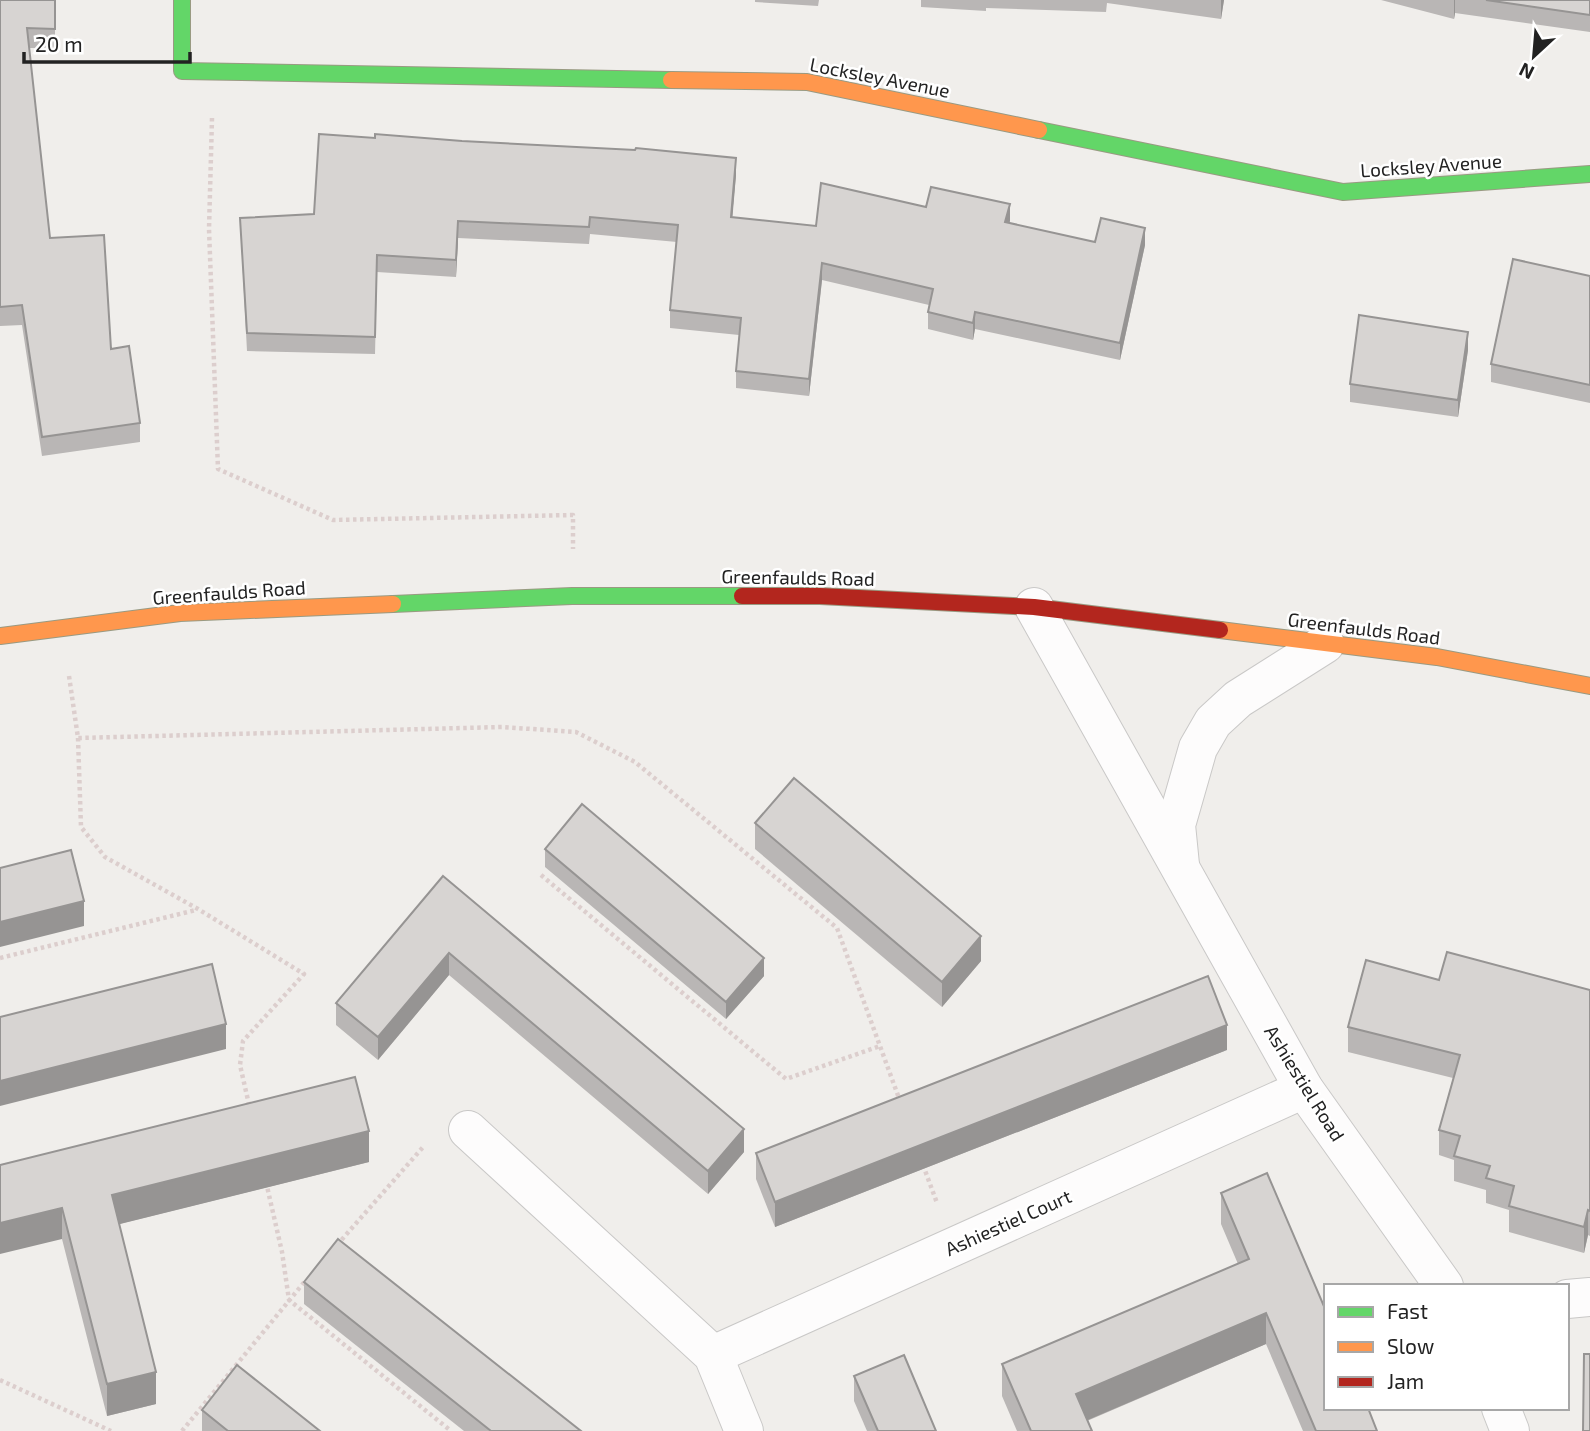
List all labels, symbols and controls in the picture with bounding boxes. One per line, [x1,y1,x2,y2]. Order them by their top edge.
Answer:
scale bar [24,21,191,65]
north arrow [1499,21,1569,91]
text: 20 m [35,31,83,56]
street label: Locksley Avenue [808,52,952,102]
text: N [1515,58,1538,85]
street label: Locksley Avenue [1359,149,1503,181]
street label: Greenfaulds Road [721,564,875,590]
street label: Greenfaulds Road [152,575,306,609]
street label: Greenfaulds Road [1286,607,1442,649]
street label: Ashiestiel Road [1260,1021,1350,1145]
street label: Ashiestiel Court [941,1184,1075,1260]
legend [1324,1284,1569,1410]
text: Fast [1387,1298,1428,1323]
text: Slow [1387,1333,1434,1358]
text: Jam [1387,1368,1424,1393]

